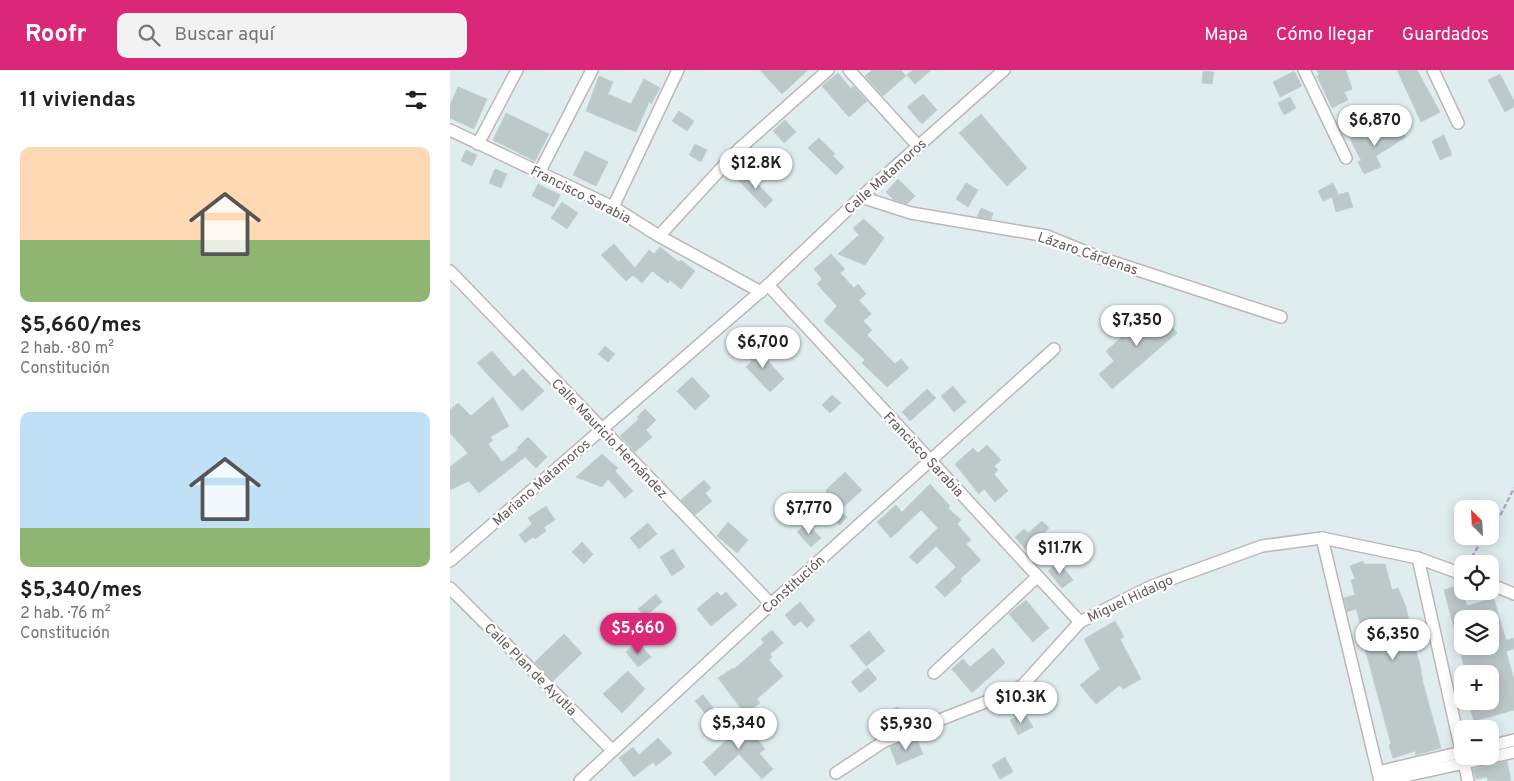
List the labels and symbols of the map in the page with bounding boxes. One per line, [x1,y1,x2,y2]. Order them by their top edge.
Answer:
pin: $6,870 [1334,104,1416,147]
street label: Calle Matamoros [842,136,930,218]
pin: $12.8K [715,148,797,190]
street label: Francisco Sarabia [527,163,633,228]
street label: Lázaro Cárdenas [1035,229,1140,280]
pin: $7,350 [1096,304,1178,347]
pin: $6,700 [722,326,804,369]
street label: Calle Mauricio Hernández [547,376,671,502]
street label: Francisco Sarabia [879,409,967,501]
street label: Mariano Matamoros [490,436,594,530]
pin: $7,770 [768,492,850,535]
north arrow [1454,500,1499,545]
pin: $11.7K [1019,532,1101,575]
street label: Constitución [759,552,829,618]
street label: Miguel Hidalgo [1085,572,1176,627]
pin: $5,660 [597,612,679,655]
pin: $6,350 [1352,618,1434,661]
street label: Calle Plan de Ayutla [480,620,580,720]
pin: $10.3K [980,682,1062,724]
pin: $5,340 [698,708,780,750]
pin: $5,930 [865,708,947,751]

